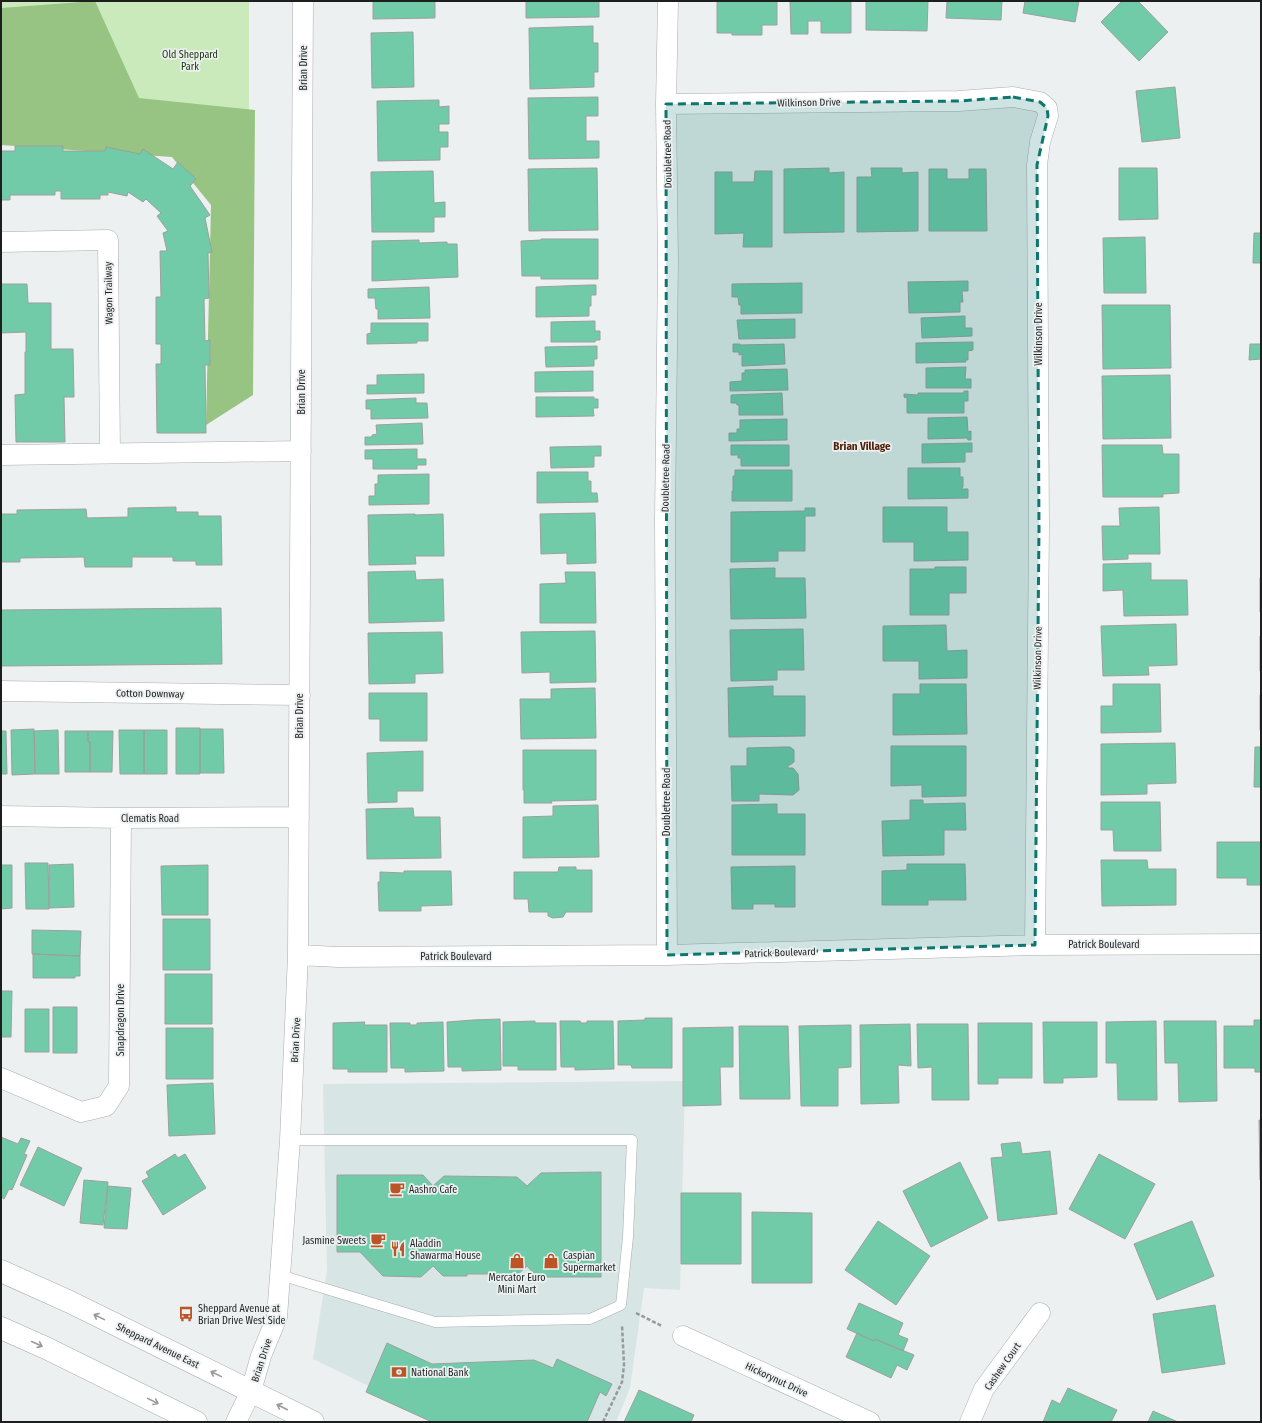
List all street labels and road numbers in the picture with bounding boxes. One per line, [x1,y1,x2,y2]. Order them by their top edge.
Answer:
street label: Brian Drive [298,45,310,91]
street label: Wilkinson Drive [777,96,841,110]
street label: Doubletree Road [661,120,675,188]
street label: Wagon Trailway [102,261,116,324]
street label: Wilkinson Drive [1033,302,1045,366]
street label: Brian Drive [296,369,308,415]
street label: Doubletree Road [659,444,673,512]
street label: Wilkinson Drive [1031,626,1045,690]
street label: Cotton Downway [116,687,185,701]
street label: Brian Drive [294,693,306,739]
street label: Doubletree Road [661,768,673,836]
street label: Clematis Road [121,813,179,825]
street label: Patrick Boulevard [1068,939,1140,951]
street label: Patrick Boulevard [744,946,816,960]
street label: Patrick Boulevard [420,951,492,963]
street label: Snapdragon Drive [115,984,127,1056]
street label: Brian Drive [289,1017,303,1063]
street label: Sheppard Avenue East [114,1321,202,1372]
street label: Brian Drive [249,1337,275,1384]
street label: Cashew Court [982,1340,1024,1393]
street label: Hickorynut Drive [743,1360,810,1400]

